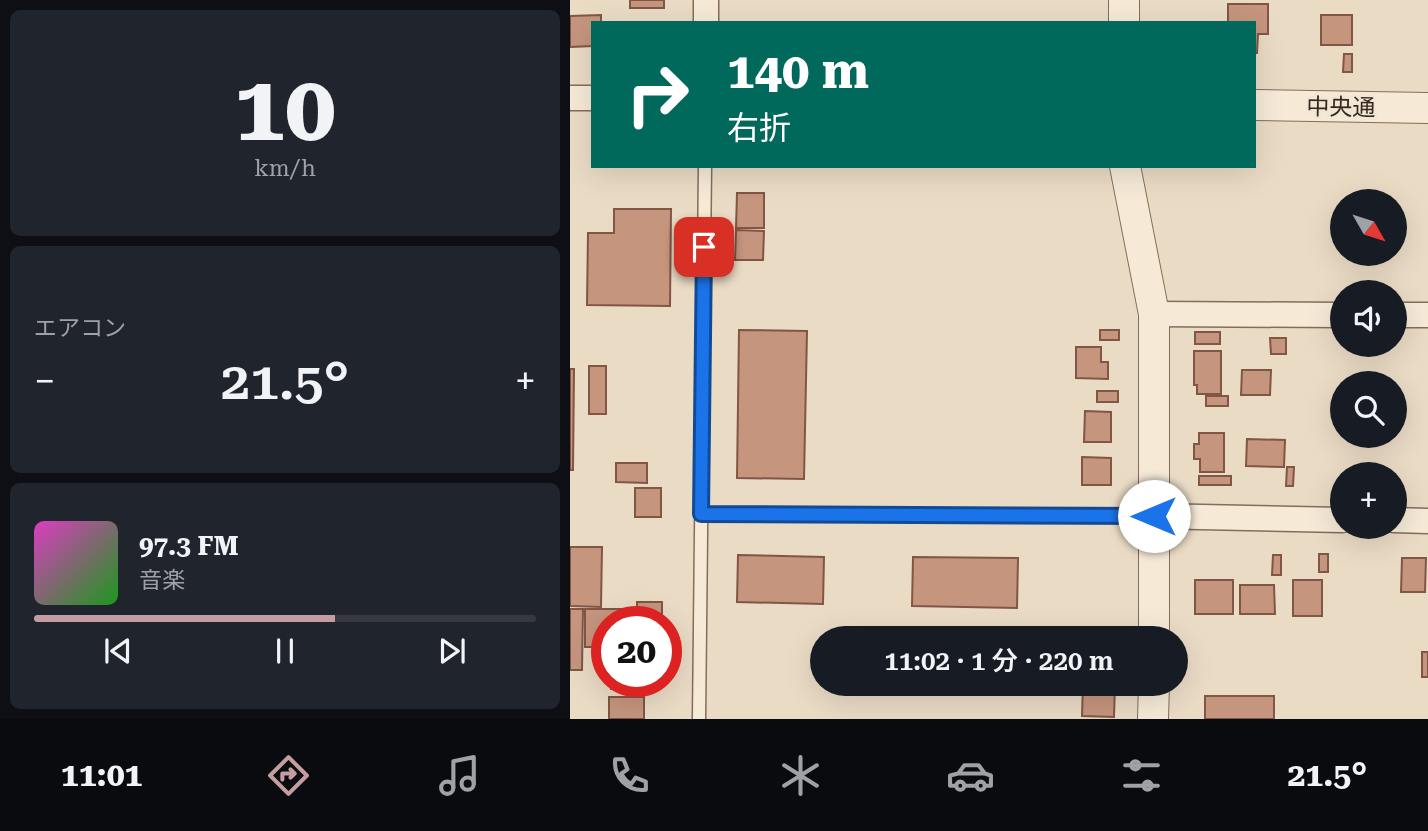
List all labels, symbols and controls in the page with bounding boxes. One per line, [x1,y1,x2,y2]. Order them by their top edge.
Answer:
text: 140 m [727,43,869,100]
icon: right [612,49,703,140]
text: 10 [234,56,336,162]
street label: 中央通 [1306,93,1376,122]
text: 右折 [727,109,791,147]
text: km/h [254,155,316,182]
north arrow [1330,189,1406,266]
map controls [1330,189,1407,539]
pin [674,217,734,277]
icon: arrive [685,228,723,266]
button: sound [1330,280,1407,357]
text: エアコン [34,315,126,342]
text: 21.5° [221,351,349,412]
text: − [34,359,55,403]
text: + [515,359,536,403]
button: search [1330,371,1407,448]
button: + [1330,462,1407,539]
position arrow [1117,479,1191,553]
text: 97.3 FM [139,531,239,561]
text: 音楽 [139,567,185,594]
speed limit sign: 20 [591,606,682,697]
icon: previous [99,632,137,670]
icon: pause [266,632,304,670]
icon: next [433,632,471,670]
text: 11:02 · 1 分 · 220 m [884,646,1114,676]
icon: directions [264,751,313,800]
icon: music [435,751,484,800]
icon: phone [605,751,654,800]
icon: climate [776,751,825,800]
icon: car [946,751,995,800]
icon: filters [1117,751,1166,800]
text: 11:01 [61,756,142,794]
text: 21.5° [1287,756,1367,794]

